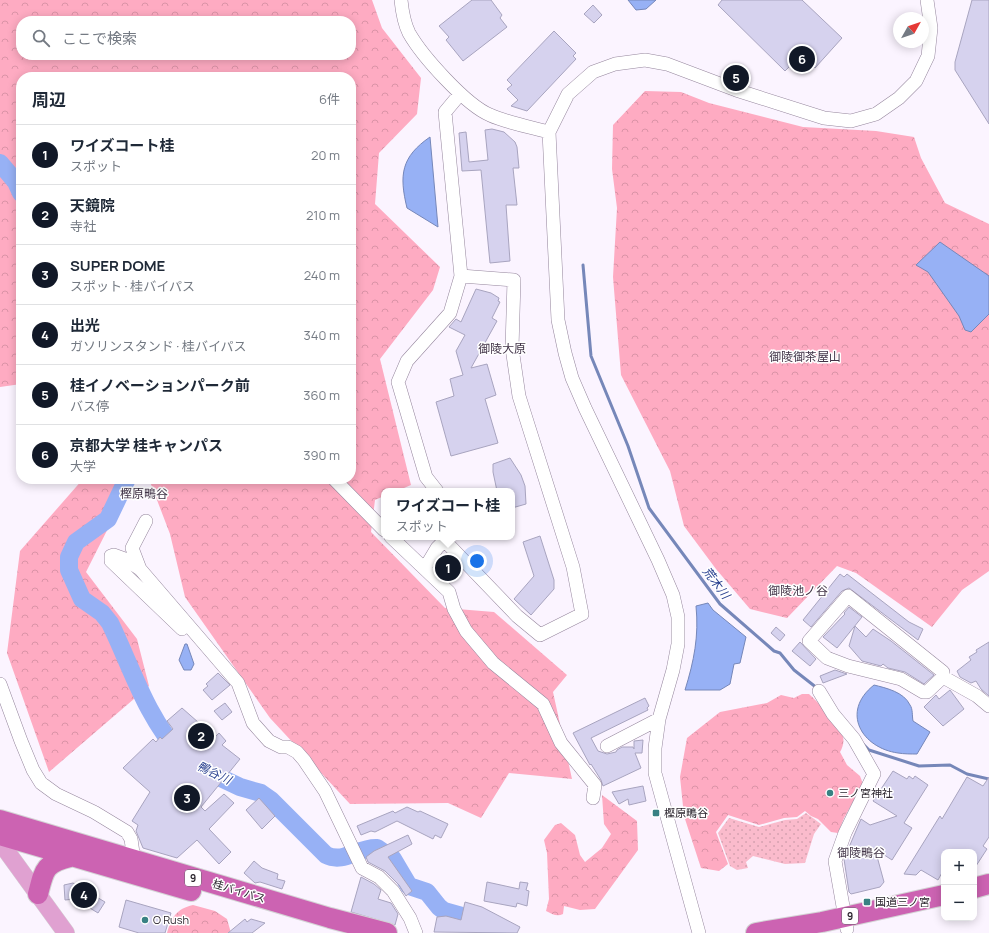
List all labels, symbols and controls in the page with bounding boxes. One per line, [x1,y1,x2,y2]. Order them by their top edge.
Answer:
north arrow [893,12,929,48]
search box [16,16,356,60]
icon: search [30,27,52,49]
text: ここで検索 [62,28,137,49]
pin: 6 [789,44,815,74]
pin: 5 [723,63,749,93]
text: 周辺 [32,88,66,111]
text: 6件 [319,90,340,108]
text: ワイズコート桂 [70,135,175,156]
text: 1 [42,146,48,164]
text: 20 m [311,146,340,164]
text: スポット [70,157,122,175]
text: 天鏡院 [70,195,115,216]
text: 2 [41,206,49,224]
text: 210 m [306,206,340,224]
text: 寺社 [70,217,96,235]
text: SUPER DOME [70,255,165,276]
text: 3 [41,266,49,284]
text: 240 m [304,266,340,284]
text: スポット · 桂バイパス [70,277,195,295]
text: 出光 [70,315,100,336]
text: 4 [41,326,49,344]
text: 340 m [304,326,340,344]
text: ガソリンスタンド · 桂バイパス [70,337,247,355]
district label: 御陵大原 [478,340,526,357]
district label: 御陵御茶屋山 [769,348,841,365]
text: 桂イノベーションパーク前 [70,375,250,396]
text: 5 [41,386,49,404]
text: 360 m [303,386,340,404]
text: バス停 [70,397,109,415]
text: 京都大学 桂キャンパス [70,435,223,456]
text: 6 [41,446,49,464]
text: 390 m [303,446,340,464]
text: 大学 [70,457,96,475]
district label: 樫原鴫谷 [120,485,168,502]
popup [381,488,515,540]
text: ワイズコート桂 [396,495,500,516]
text: スポット [396,517,448,535]
your location [467,551,487,571]
pin: 1 [435,553,461,583]
water label: 荒木川 [699,563,735,604]
district label: 御陵池ノ谷 [768,582,828,599]
pin: 2 [188,721,214,751]
water label: 鴨谷川 [194,757,236,789]
pin: 3 [174,783,200,813]
place label: 三ノ宮神社 [838,785,893,800]
marker: 三ノ宮神社 [825,788,835,798]
place label: 樫原鴫谷 [664,805,708,820]
marker: 樫原鴫谷 [651,808,661,818]
district label: 御陵鴫谷 [837,844,885,861]
map controls [941,849,977,921]
button: + [941,849,977,885]
road number: 9 [185,870,201,886]
street label: 桂バイパス [211,875,268,906]
pin: 4 [71,880,97,910]
button: − [941,885,977,921]
place label: 国道三ノ宮 [875,894,930,909]
marker: 国道三ノ宮 [862,897,872,907]
road number: 9 [842,908,858,924]
place label: O Rush [153,912,189,927]
marker: O Rush [140,915,150,925]

